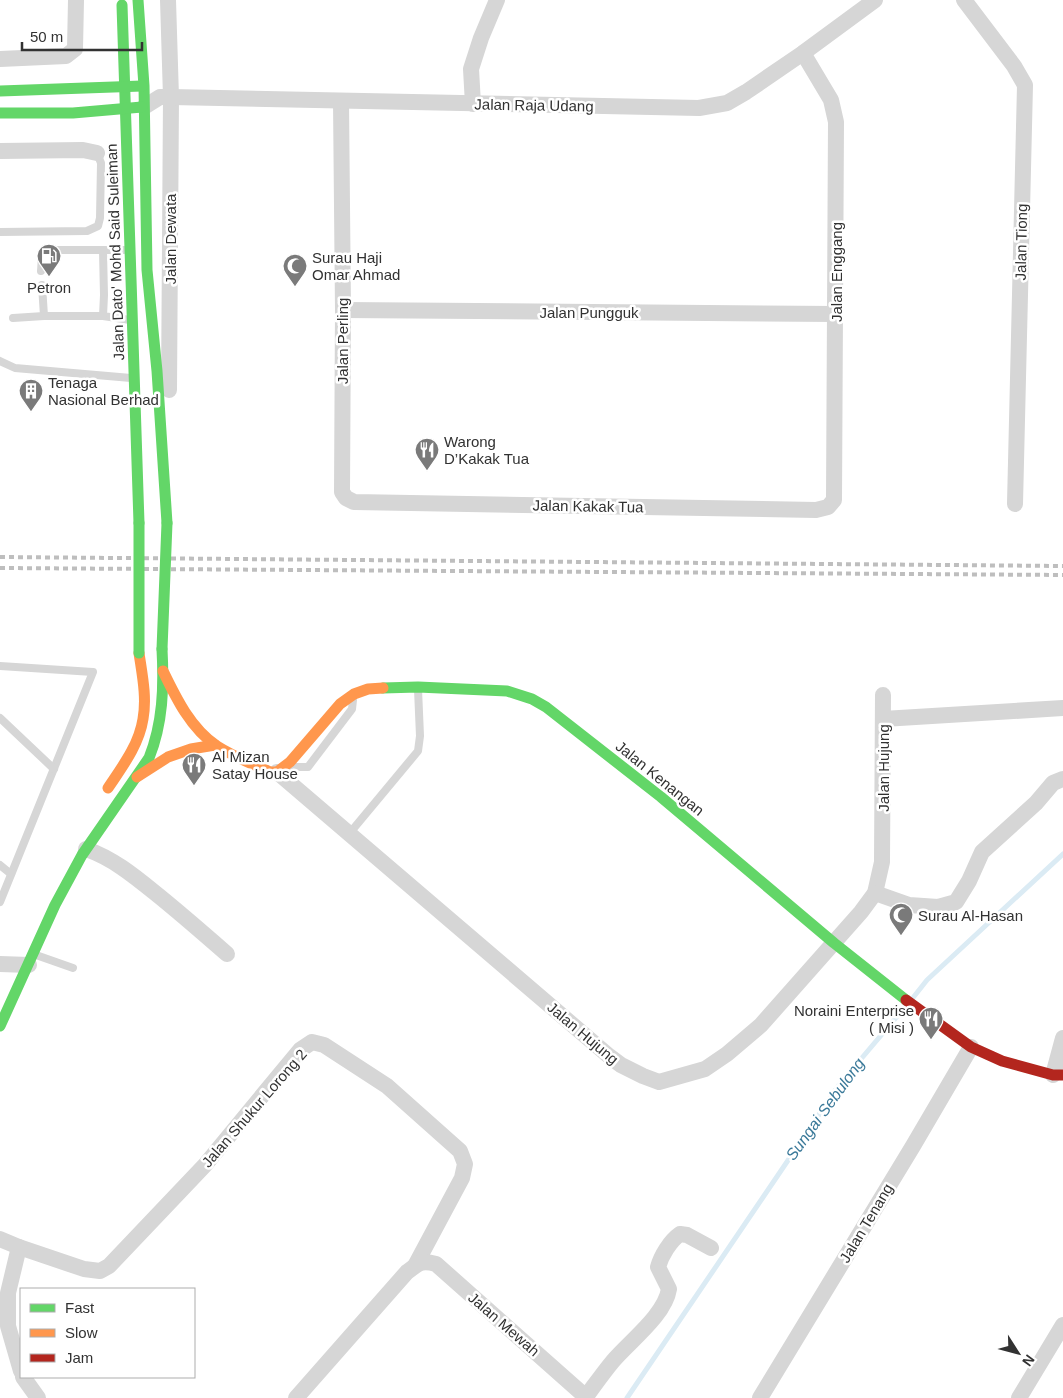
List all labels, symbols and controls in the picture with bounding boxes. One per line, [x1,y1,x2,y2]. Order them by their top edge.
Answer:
scale bar [22,20,142,52]
text: 50 m [30,28,63,45]
street label: Jalan Raja Udang [474,95,594,115]
street label: Jalan Dato' Mohd Said Suleiman [103,143,127,361]
street label: Jalan Dewata [162,193,179,284]
street label: Jalan Tiong [1012,203,1030,281]
street label: Jalan Enggang [828,222,845,322]
fuel station icon: Petron [36,243,62,277]
place label: Surau Haji Omar Ahmad [312,249,400,283]
mosque icon: Surau Haji Omar Ahmad [282,253,308,287]
place label: Petron [27,279,71,296]
street label: Jalan Perling [334,298,351,384]
street label: Jalan Pungguk [539,304,639,321]
place label: Tenaga Nasional Berhad [48,374,159,408]
building icon: Tenaga Nasional Berhad [18,378,44,412]
place label: Warong D’Kakak Tua [444,433,530,467]
restaurant icon: Warong D’Kakak Tua [414,437,440,471]
street label: Jalan Kakak Tua [532,497,644,515]
street label: Jalan Hujung [875,724,892,812]
street label: Jalan Kenangan [613,737,707,819]
place label: Al Mizan Satay House [212,748,298,782]
restaurant icon: Al Mizan Satay House [181,752,207,786]
mosque icon: Surau Al-Hasan [888,902,914,936]
place label: Surau Al-Hasan [918,907,1023,924]
street label: Jalan Hujung [544,998,622,1068]
place label: Noraini Enterprise ( Misi ) [794,1002,914,1036]
restaurant icon: Noraini Enterprise ( Misi ) [918,1006,944,1040]
street label: Jalan Shukur Lorong 2 [198,1045,310,1171]
water label: Sungai Sebulong [782,1055,868,1163]
street label: Jalan Tenang [836,1180,896,1266]
legend [20,1288,195,1378]
street label: Jalan Mewah [465,1289,543,1359]
text: Fast [65,1299,95,1316]
text: Slow [65,1324,98,1341]
north arrow [993,1328,1043,1378]
text: Jam [65,1349,93,1366]
text: N [1019,1352,1038,1369]

